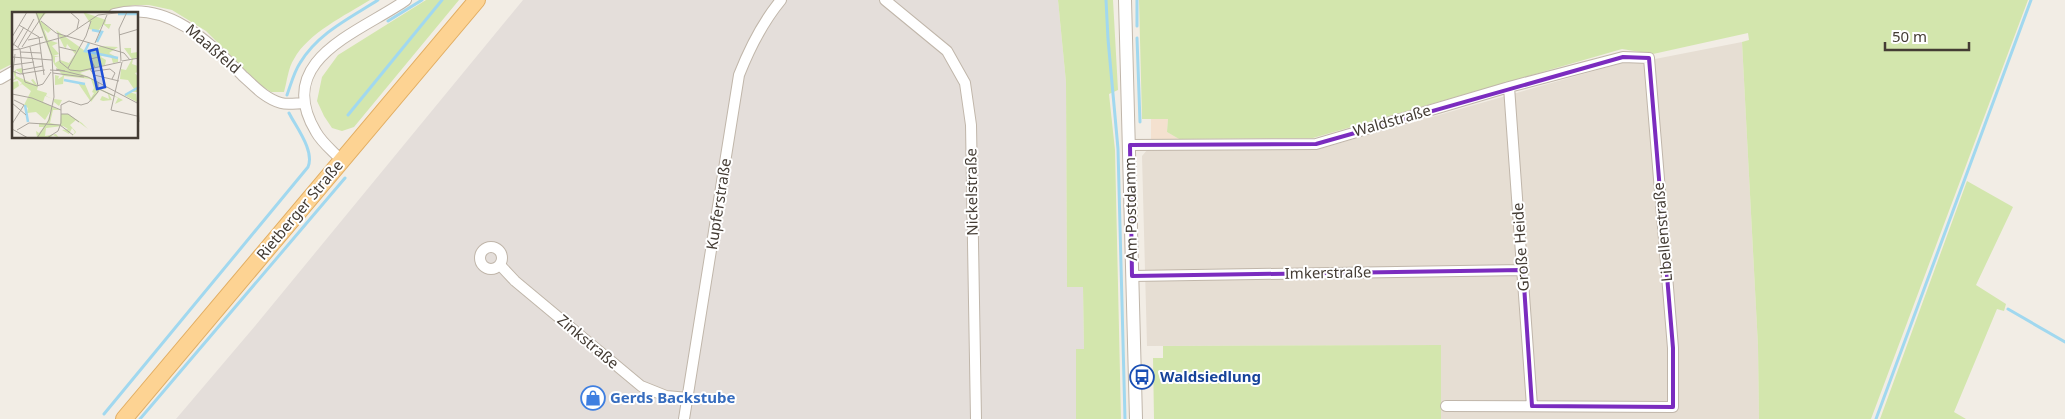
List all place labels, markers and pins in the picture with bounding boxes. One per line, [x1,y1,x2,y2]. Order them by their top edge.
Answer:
bus stop icon: Waldsiedlung [1129,364,1155,390]
place label: Waldsiedlung [1160,366,1261,386]
shop icon: Gerds Backstube [580,385,606,411]
place label: Gerds Backstube [610,387,735,407]

